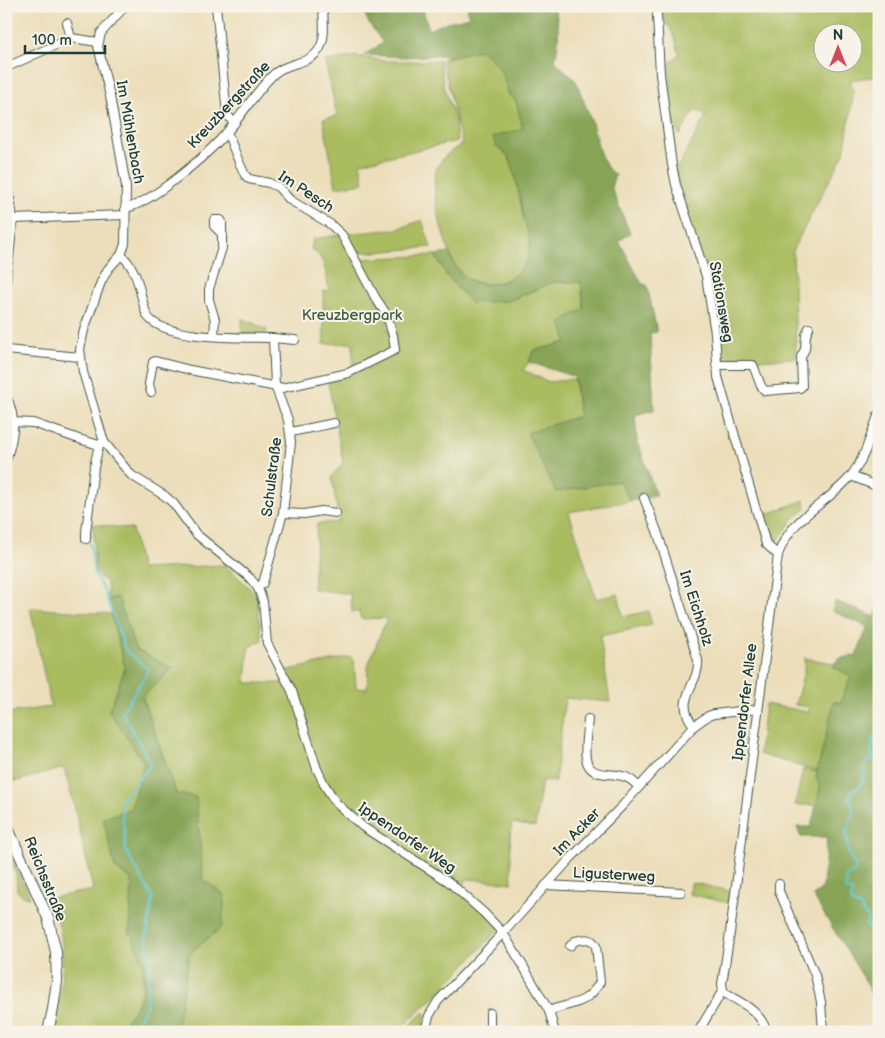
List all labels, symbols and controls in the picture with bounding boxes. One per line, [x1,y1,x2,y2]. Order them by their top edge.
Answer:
scale bar [25,22,105,54]
north arrow [812,22,862,72]
text: N [833,27,843,44]
text: 100 m [32,31,72,50]
street label: Kreuzbergstraße [183,57,275,153]
street label: Im Mühlenbach [112,79,148,185]
street label: Im Pesch [275,167,337,217]
street label: Stationsweg [705,260,737,344]
park label: Kreuzbergpark [302,306,403,325]
street label: Schulstraße [258,436,286,518]
street label: Im Eichholz [675,568,717,649]
street label: Ippendorfer Allee [728,642,762,762]
street label: Ippendorfer Weg [354,798,460,878]
street label: Im Acker [550,804,605,860]
street label: Reichsstraße [19,834,71,924]
street label: Ligusterweg [572,863,656,887]

